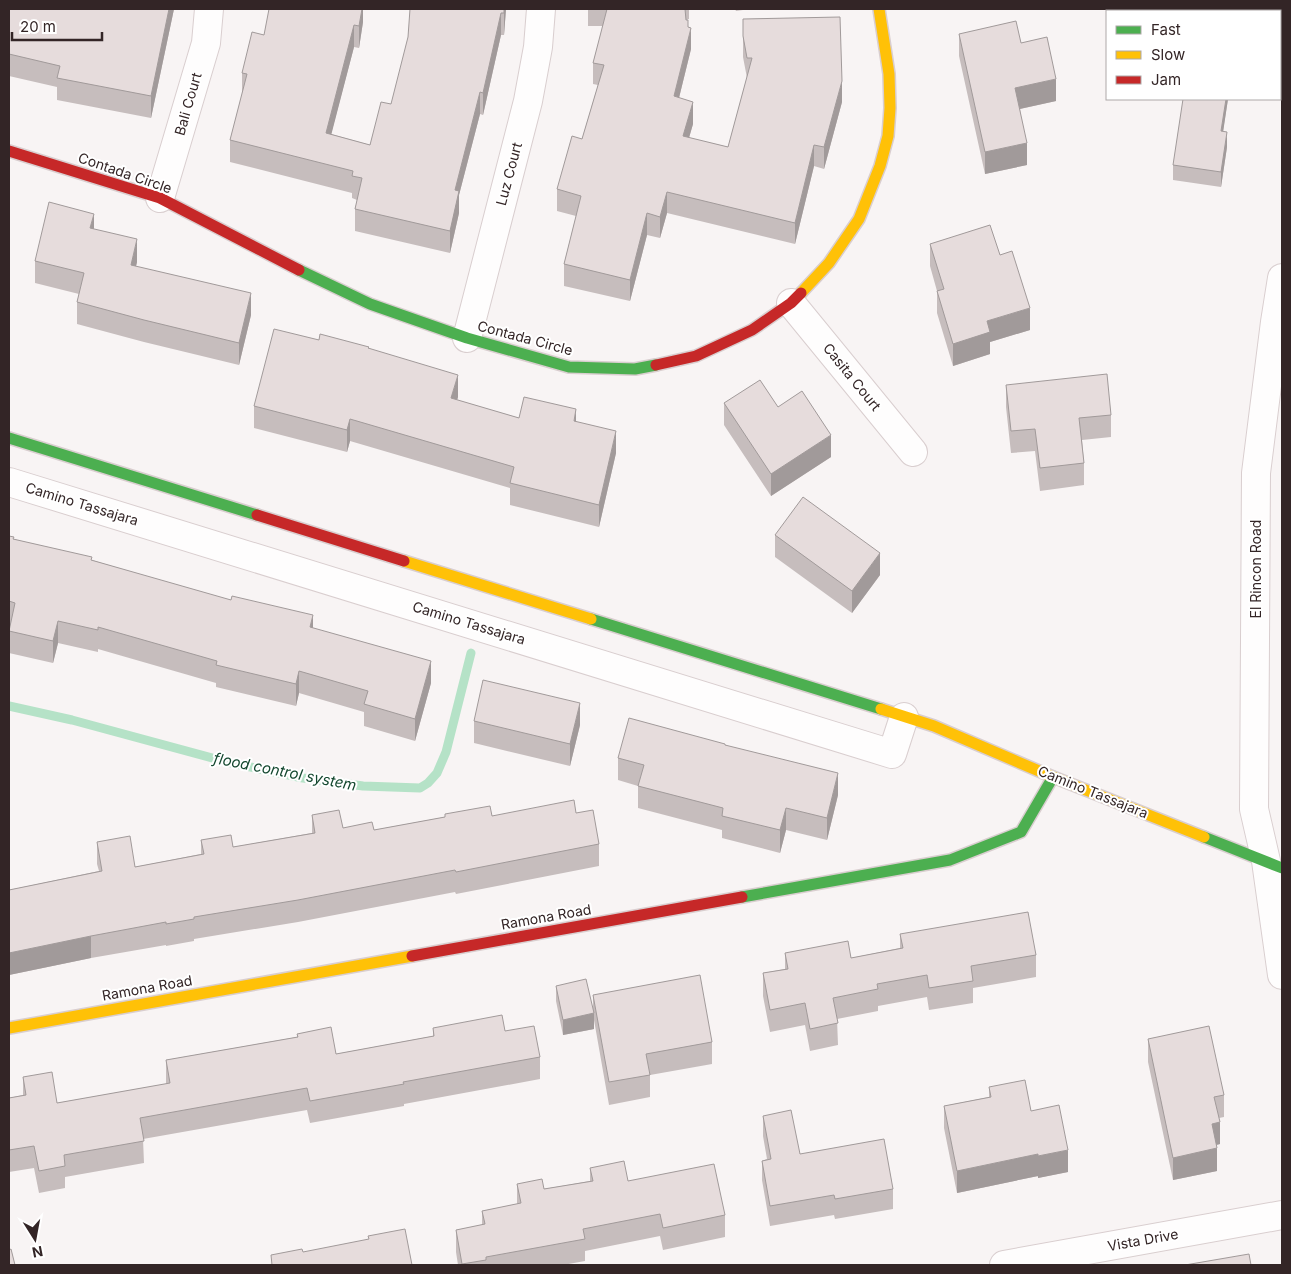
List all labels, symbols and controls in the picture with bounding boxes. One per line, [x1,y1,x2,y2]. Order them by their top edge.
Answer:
scale bar [12,10,102,42]
legend [1106,10,1281,100]
text: 20 m [20,17,56,36]
text: Fast [1151,20,1181,39]
text: Slow [1151,45,1185,64]
street label: Bali Court [170,70,205,137]
text: Jam [1151,70,1181,89]
street label: Luz Court [492,140,525,207]
street label: Contada Circle [76,149,174,197]
street label: Contada Circle [476,317,575,358]
street label: Casita Court [820,339,885,414]
street label: Camino Tassajara [24,478,141,529]
street label: El Rincon Road [1247,520,1264,618]
street label: Camino Tassajara [411,597,528,648]
water label: flood control system [210,748,358,795]
street label: Camino Tassajara [1036,762,1151,821]
street label: Ramona Road [499,900,592,933]
street label: Ramona Road [100,971,193,1004]
north arrow [10,1214,60,1264]
street label: Vista Drive [1106,1225,1180,1254]
text: N [31,1243,44,1262]

